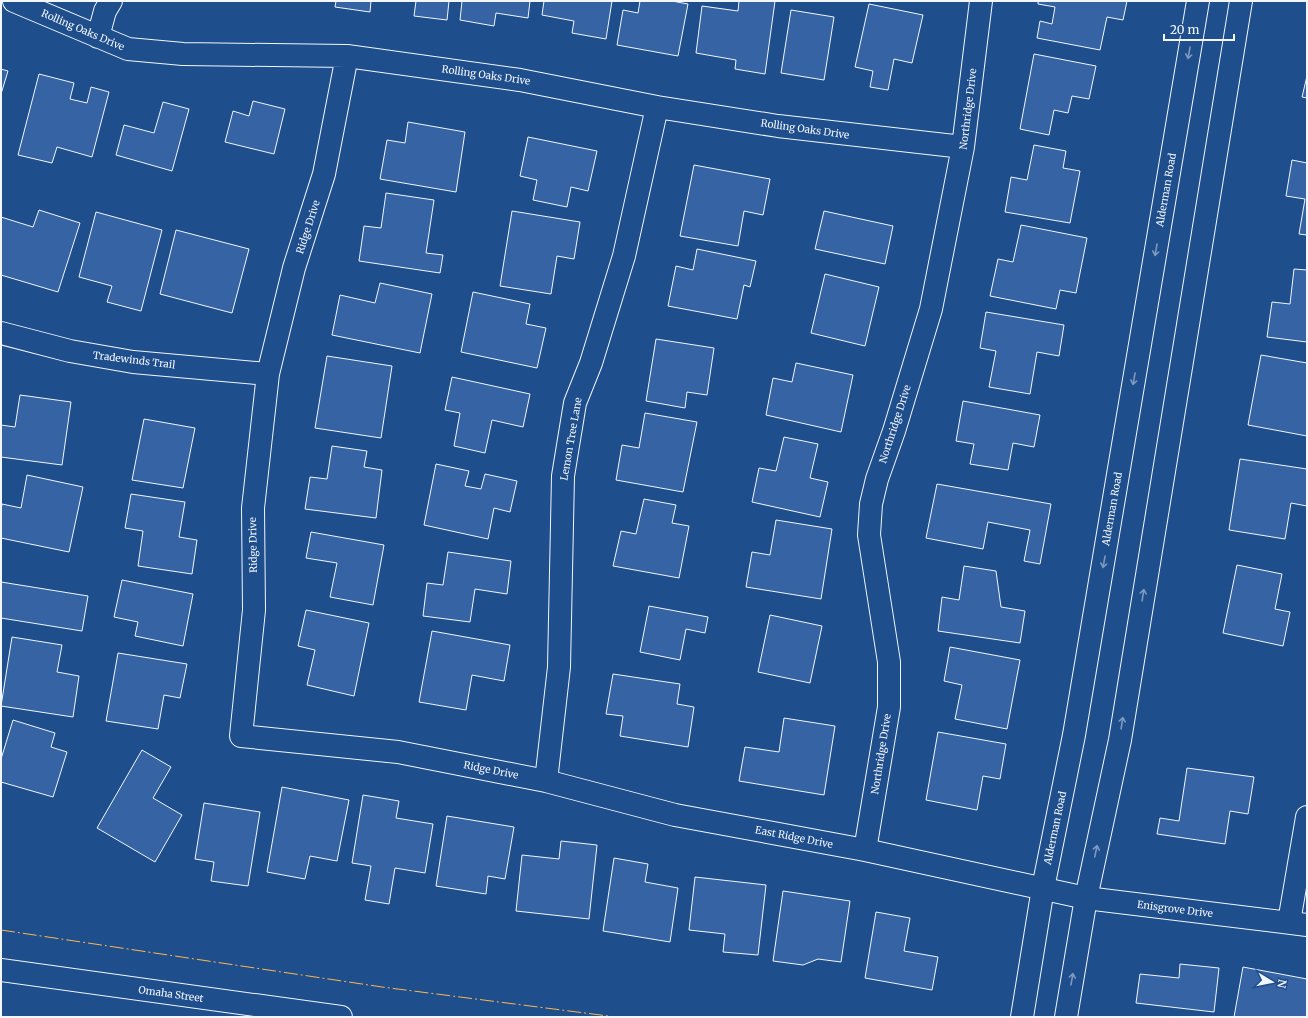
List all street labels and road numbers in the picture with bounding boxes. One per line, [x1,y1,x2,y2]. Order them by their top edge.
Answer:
street label: Rolling Oaks Drive [39,7,127,53]
street label: Rolling Oaks Drive [441,62,531,88]
street label: Northridge Drive [957,68,979,150]
street label: Rolling Oaks Drive [760,116,850,142]
street label: Alderman Road [1153,152,1179,229]
street label: Ridge Drive [293,199,323,255]
street label: Tradewinds Trail [92,348,176,372]
street label: Northridge Drive [876,383,914,465]
street label: Lemon Tree Lane [557,396,585,482]
street label: Alderman Road [1099,471,1125,548]
street label: Ridge Drive [246,517,260,573]
street label: Northridge Drive [868,713,894,795]
street label: Ridge Drive [462,758,520,782]
street label: Alderman Road [1041,790,1069,867]
street label: East Ridge Drive [754,823,834,851]
street label: Enisgrove Drive [1136,898,1214,920]
street label: Omaha Street [138,983,204,1005]

